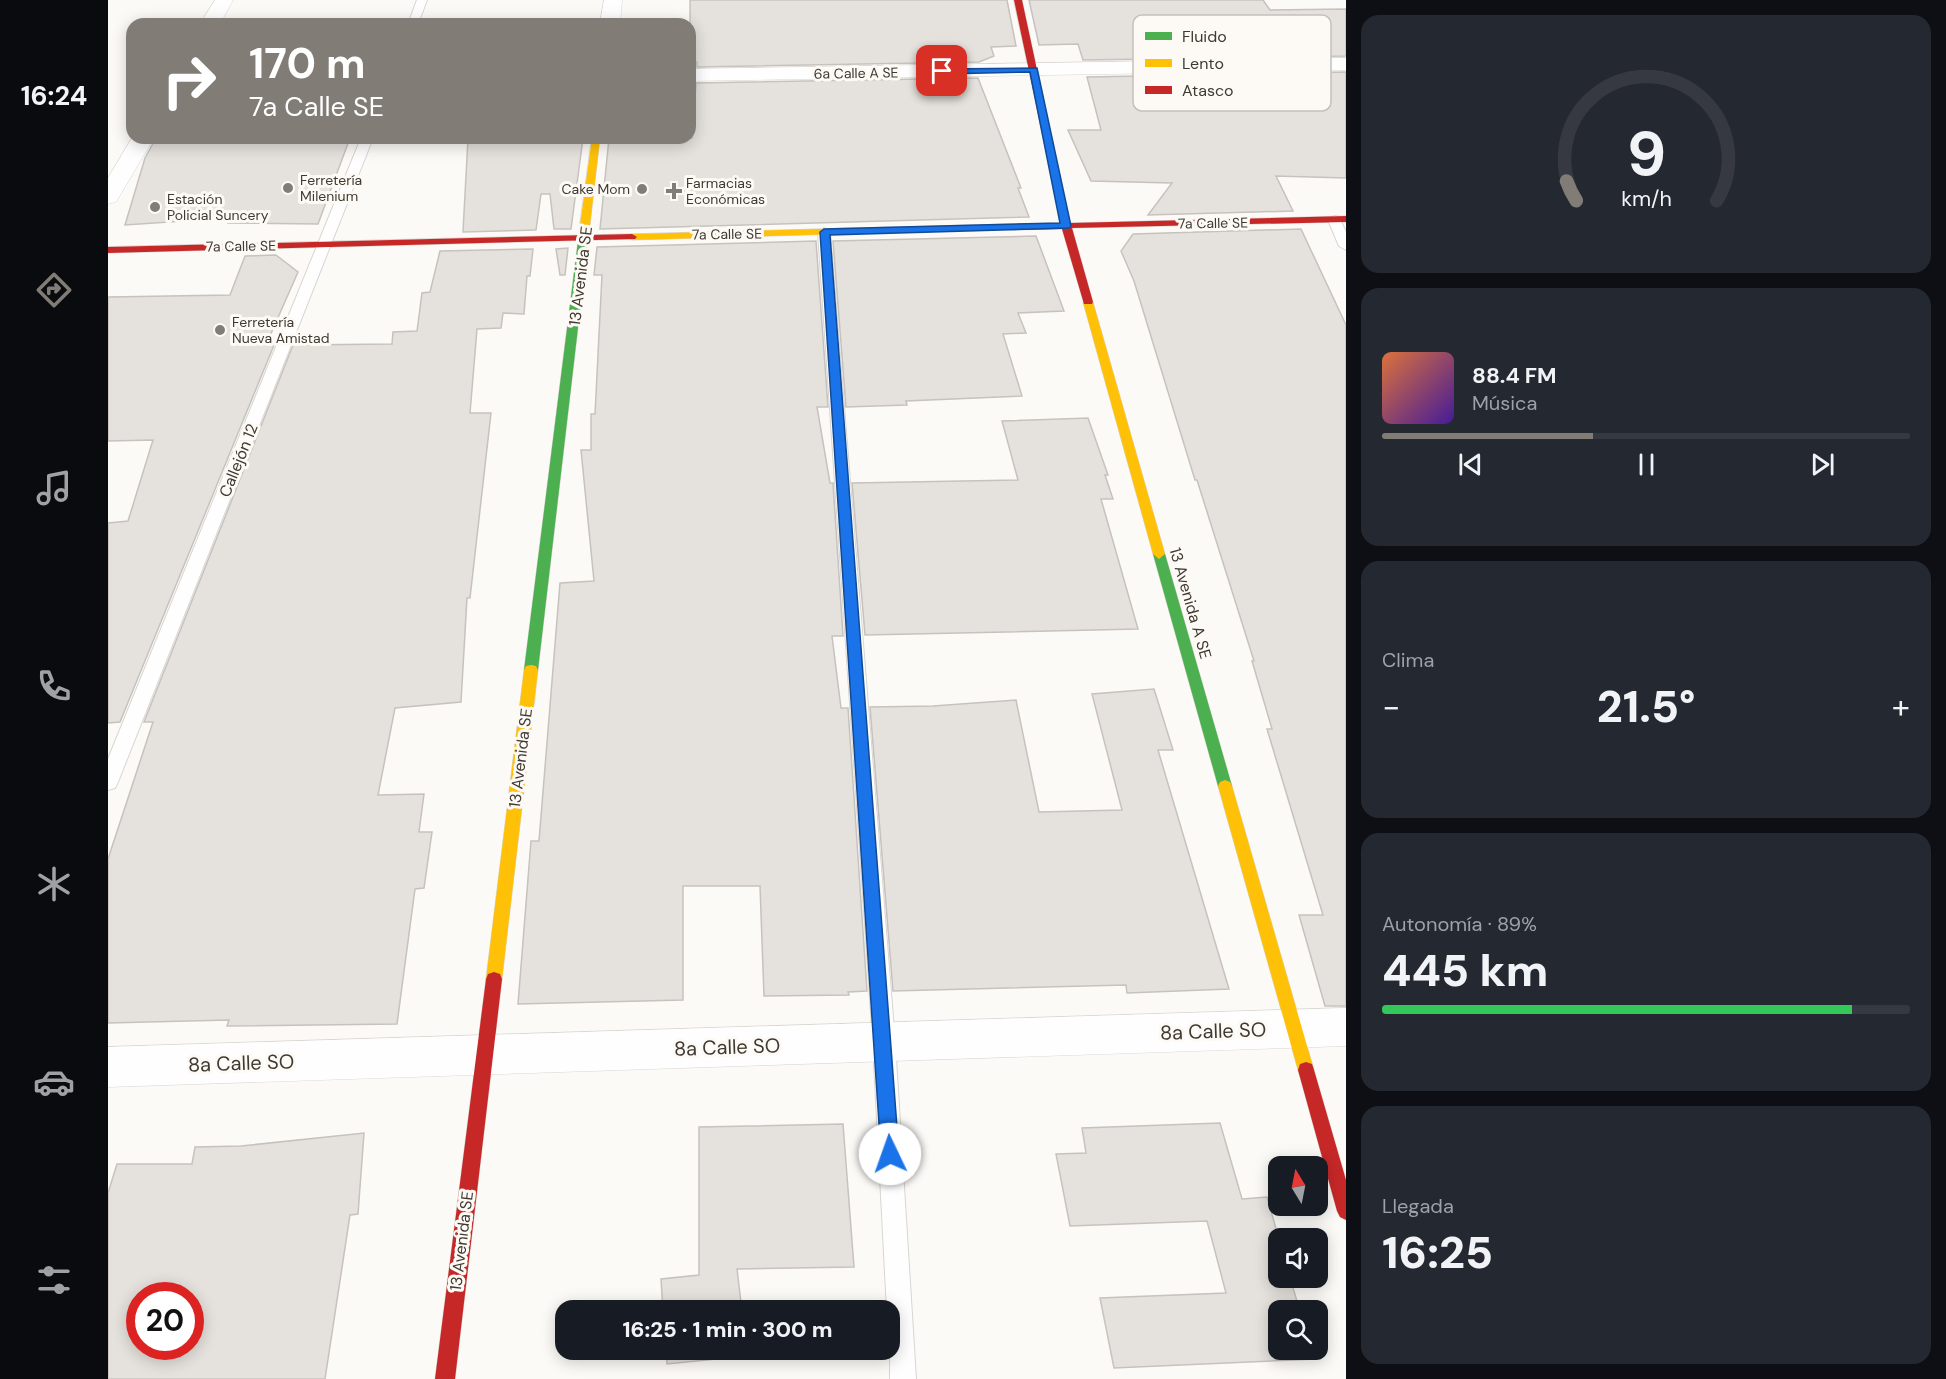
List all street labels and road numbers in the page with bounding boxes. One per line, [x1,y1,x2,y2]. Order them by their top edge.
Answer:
street label: 6a Calle A SE [813,63,899,83]
street label: 7a Calle SE [1178,213,1248,233]
street label: 7a Calle SE [692,224,762,244]
street label: 13 Avenida SE [564,225,597,327]
street label: 7a Calle SE [206,236,276,256]
street label: Callejón 12 [214,420,263,500]
street label: 13 Avenida A SE [1165,545,1216,661]
street label: 13 Avenida SE [504,707,537,809]
street label: 8a Calle SO [1159,1016,1267,1046]
street label: 8a Calle SO [673,1032,781,1062]
street label: 8a Calle SO [187,1048,295,1078]
street label: 13 Avenida SE [445,1190,478,1292]

